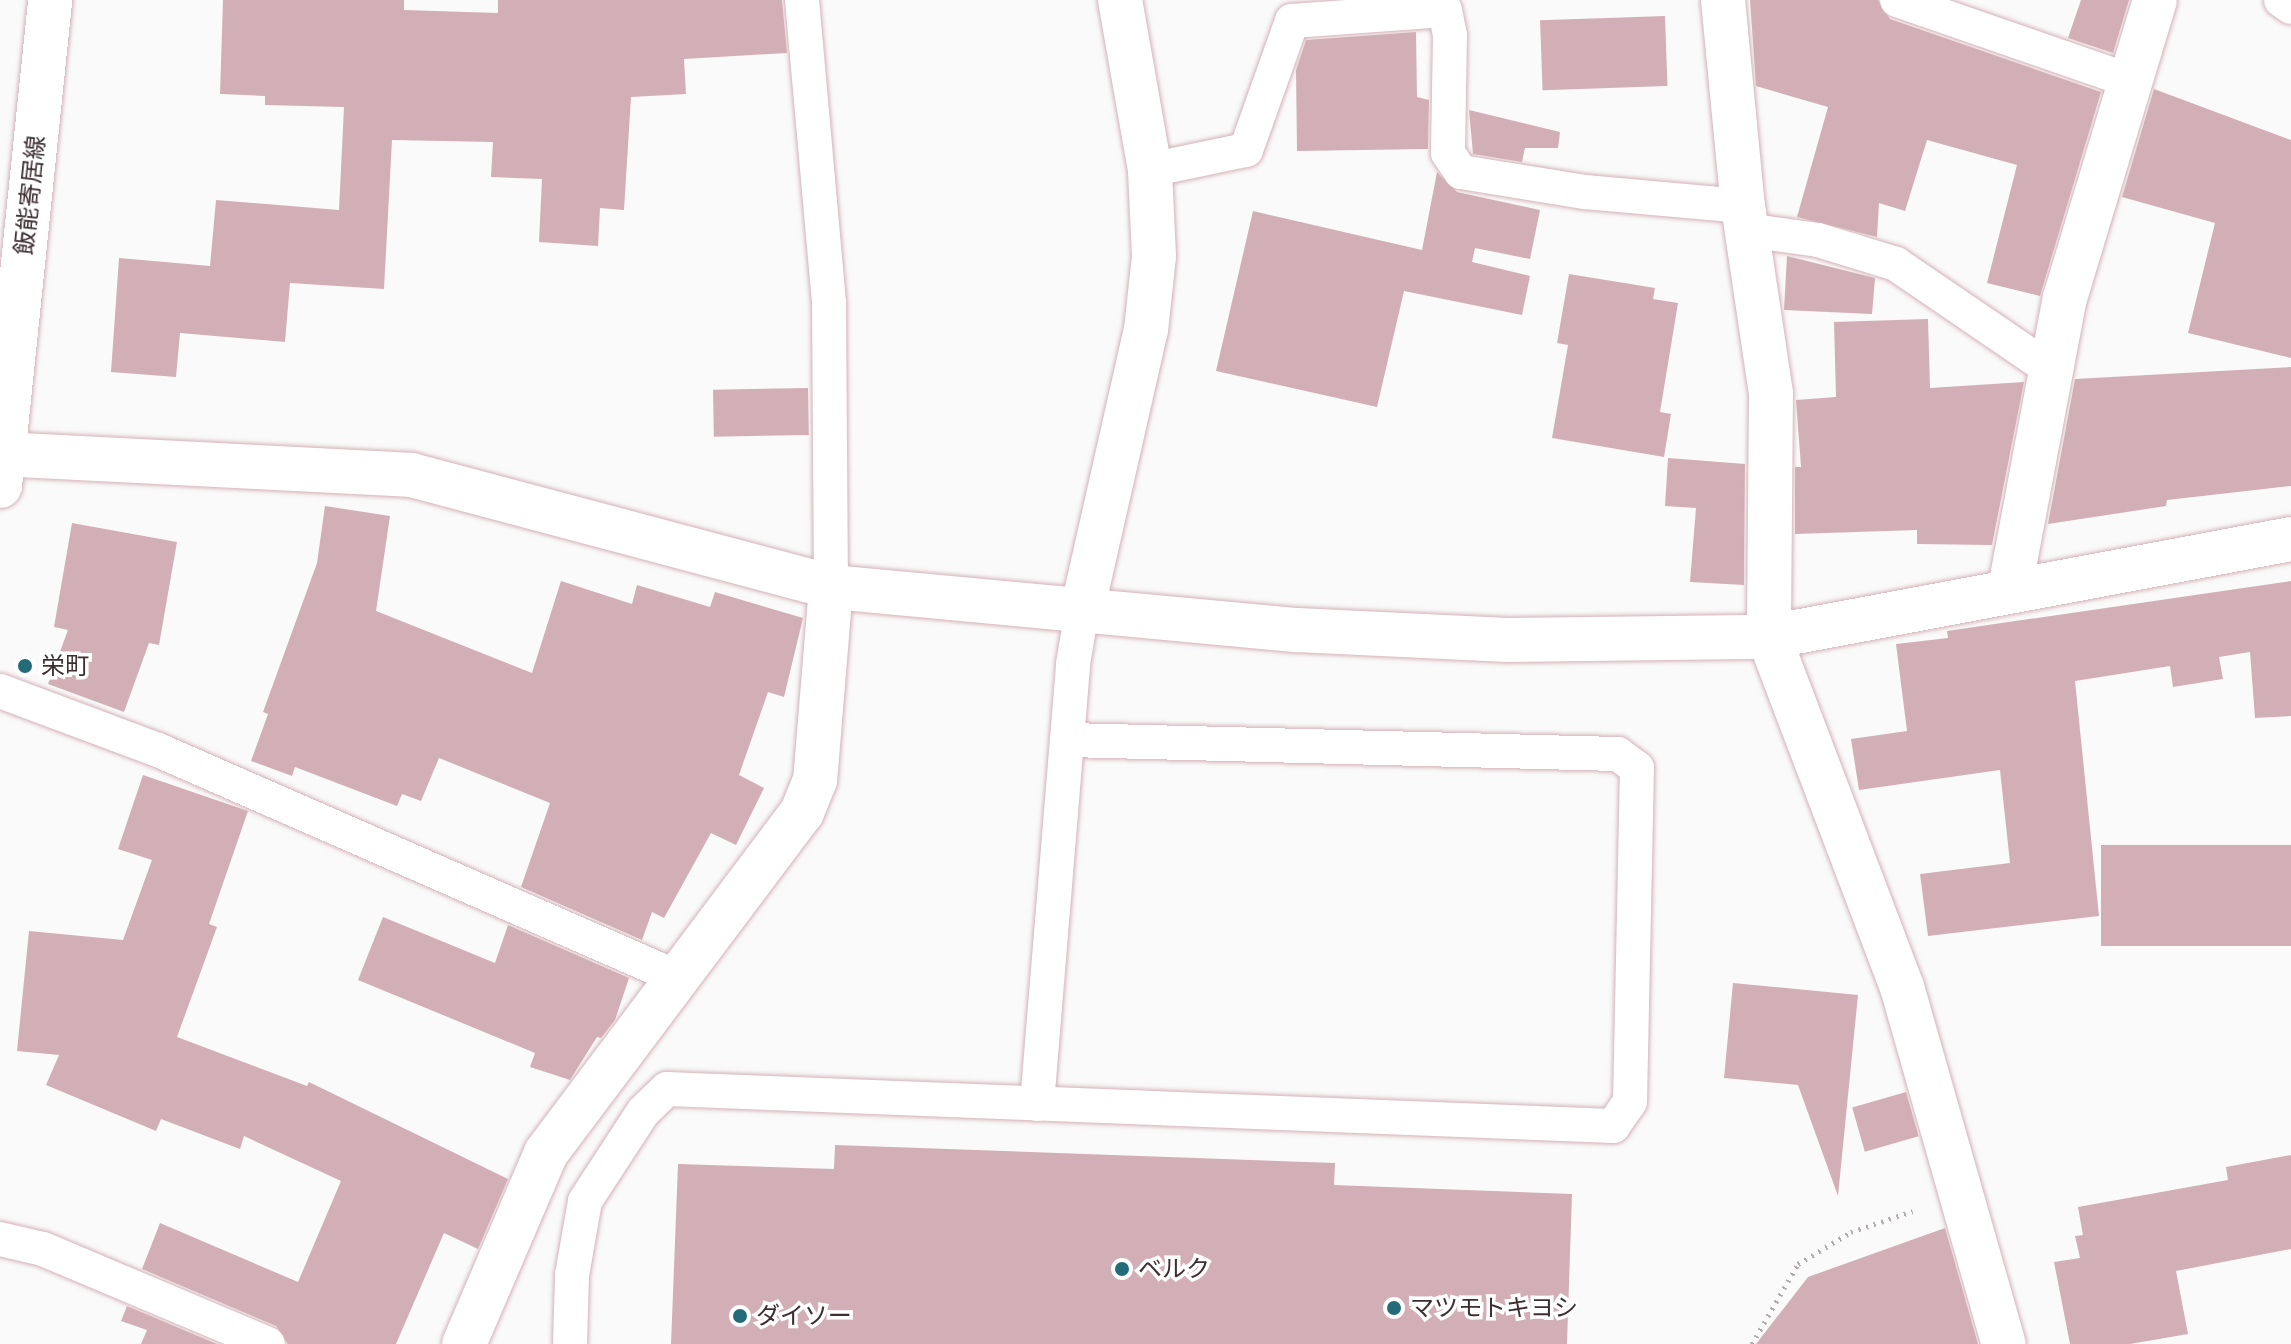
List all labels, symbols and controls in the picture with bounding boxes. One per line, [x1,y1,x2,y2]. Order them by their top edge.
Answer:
street label: 飯能寄居線 [9,134,51,256]
place label: 栄町 [41,652,89,680]
marker: 栄町 [16,657,34,675]
place label: ベルク [1138,1255,1210,1283]
marker: ベルク [1113,1260,1131,1278]
place label: マツモトキヨシ [1410,1294,1578,1322]
marker: マツモトキヨシ [1385,1299,1403,1317]
place label: ダイソー [756,1302,852,1330]
marker: ダイソー [731,1307,749,1325]

